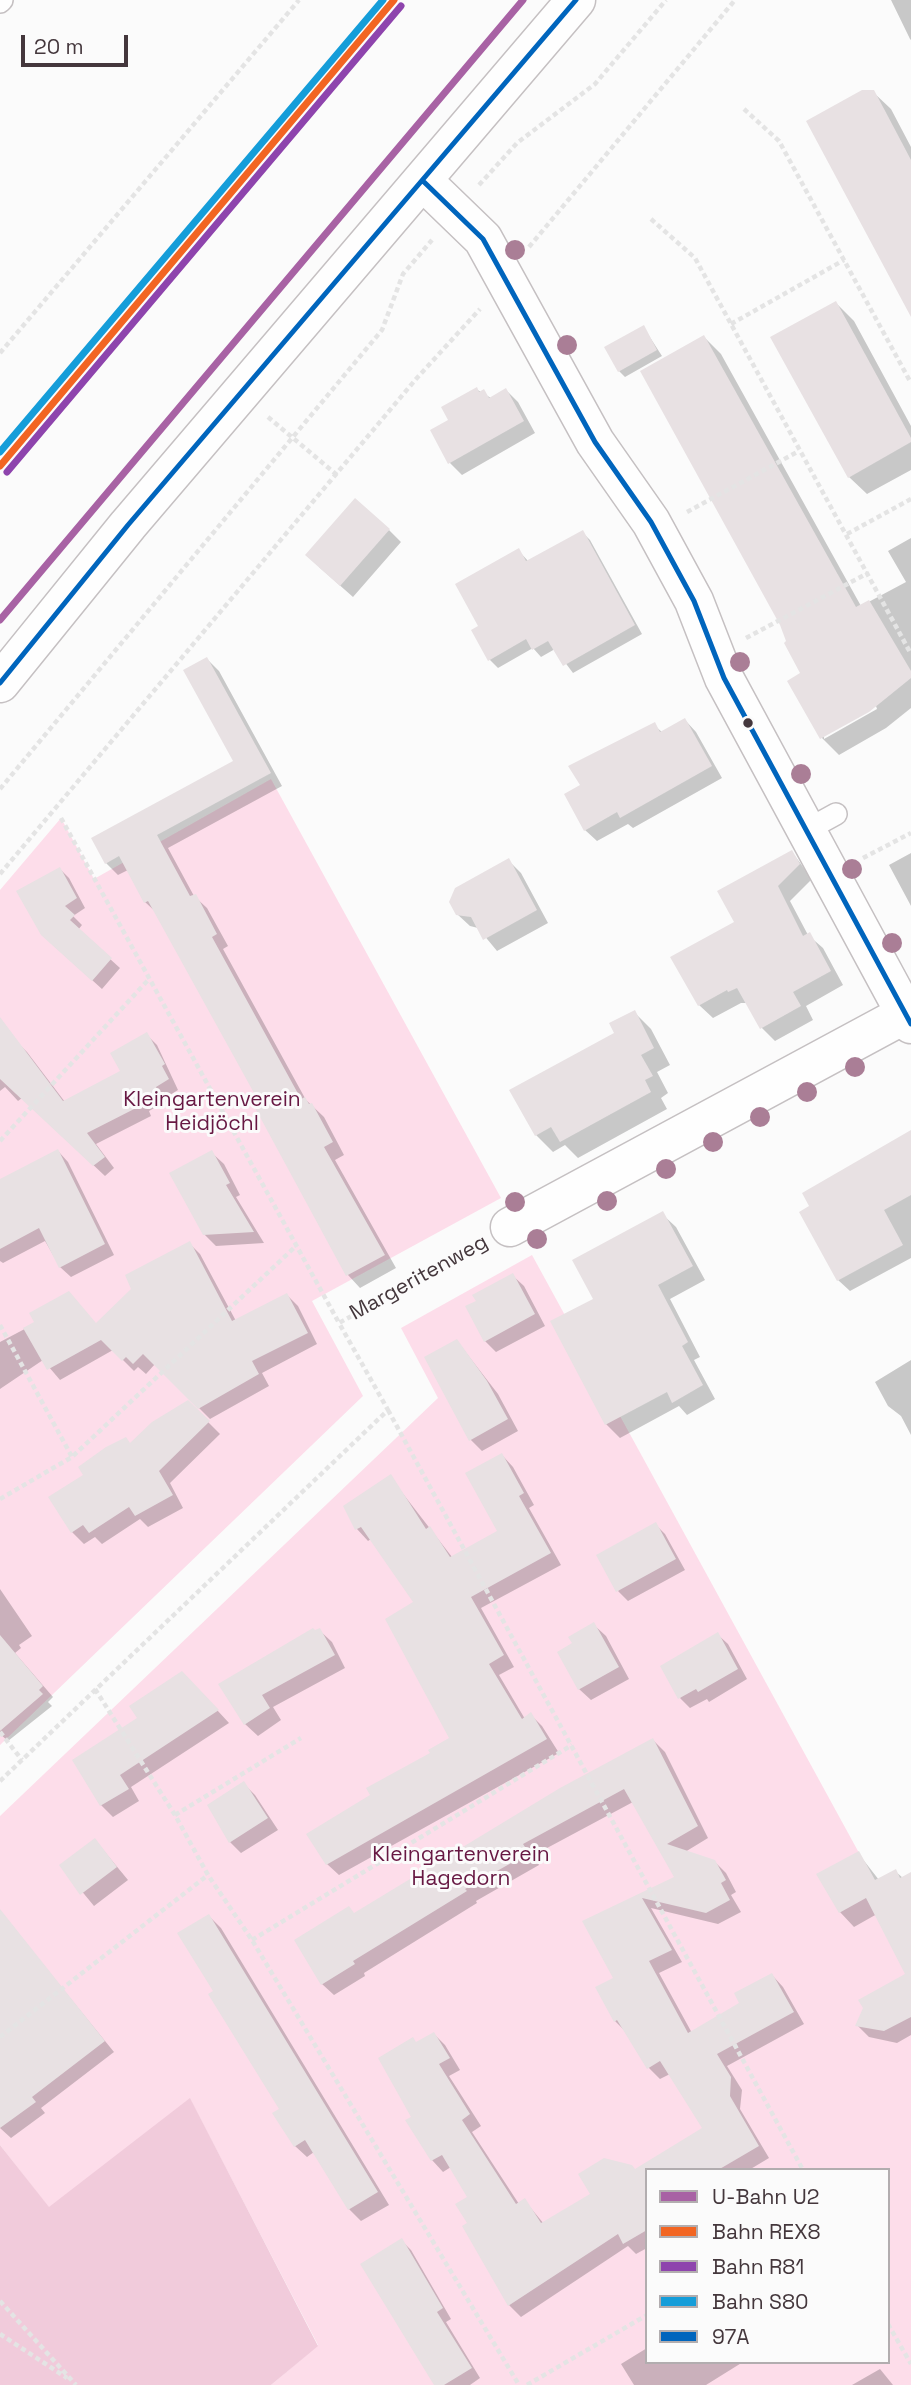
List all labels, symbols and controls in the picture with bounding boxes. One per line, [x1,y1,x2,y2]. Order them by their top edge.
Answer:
scale bar [24,21,131,65]
text: 20 m [34,33,84,60]
unlabelled marker [741,716,755,730]
park label: Kleingartenverein Heidjöchl [123,1087,301,1137]
street label: Margeritenweg [346,1230,492,1326]
park label: Kleingartenverein Hagedorn [372,1842,550,1892]
legend [645,2168,890,2364]
text: U-Bahn U2 [712,2183,819,2210]
text: Bahn REX8 [712,2218,821,2245]
text: Bahn R81 [712,2253,804,2280]
text: Bahn S80 [712,2288,809,2315]
text: 97A [712,2323,750,2350]

